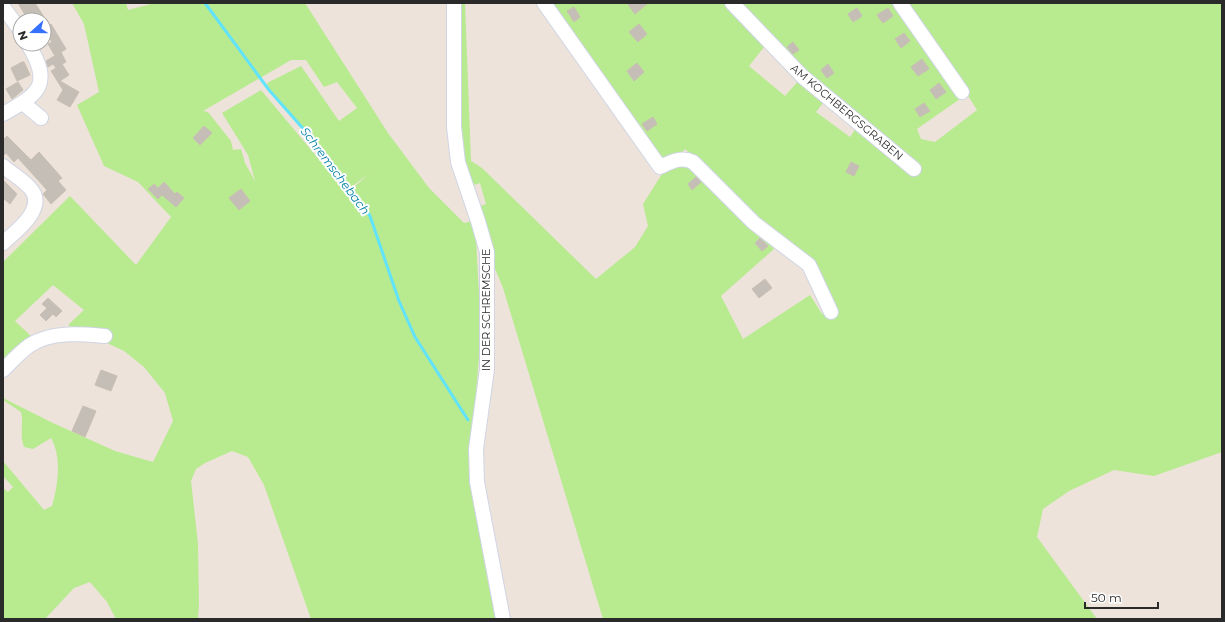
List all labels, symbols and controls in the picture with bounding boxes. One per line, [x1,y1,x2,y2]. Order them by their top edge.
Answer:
north arrow [12,12,52,52]
text: N [15,29,31,42]
street label: AM KOCHBERGSGRABEN [788,61,906,163]
water label: Schremschebach [298,124,373,217]
street label: IN DER SCHREMSCHE [479,249,493,371]
scale bar [1085,584,1158,610]
text: 50 m [1091,590,1122,605]

